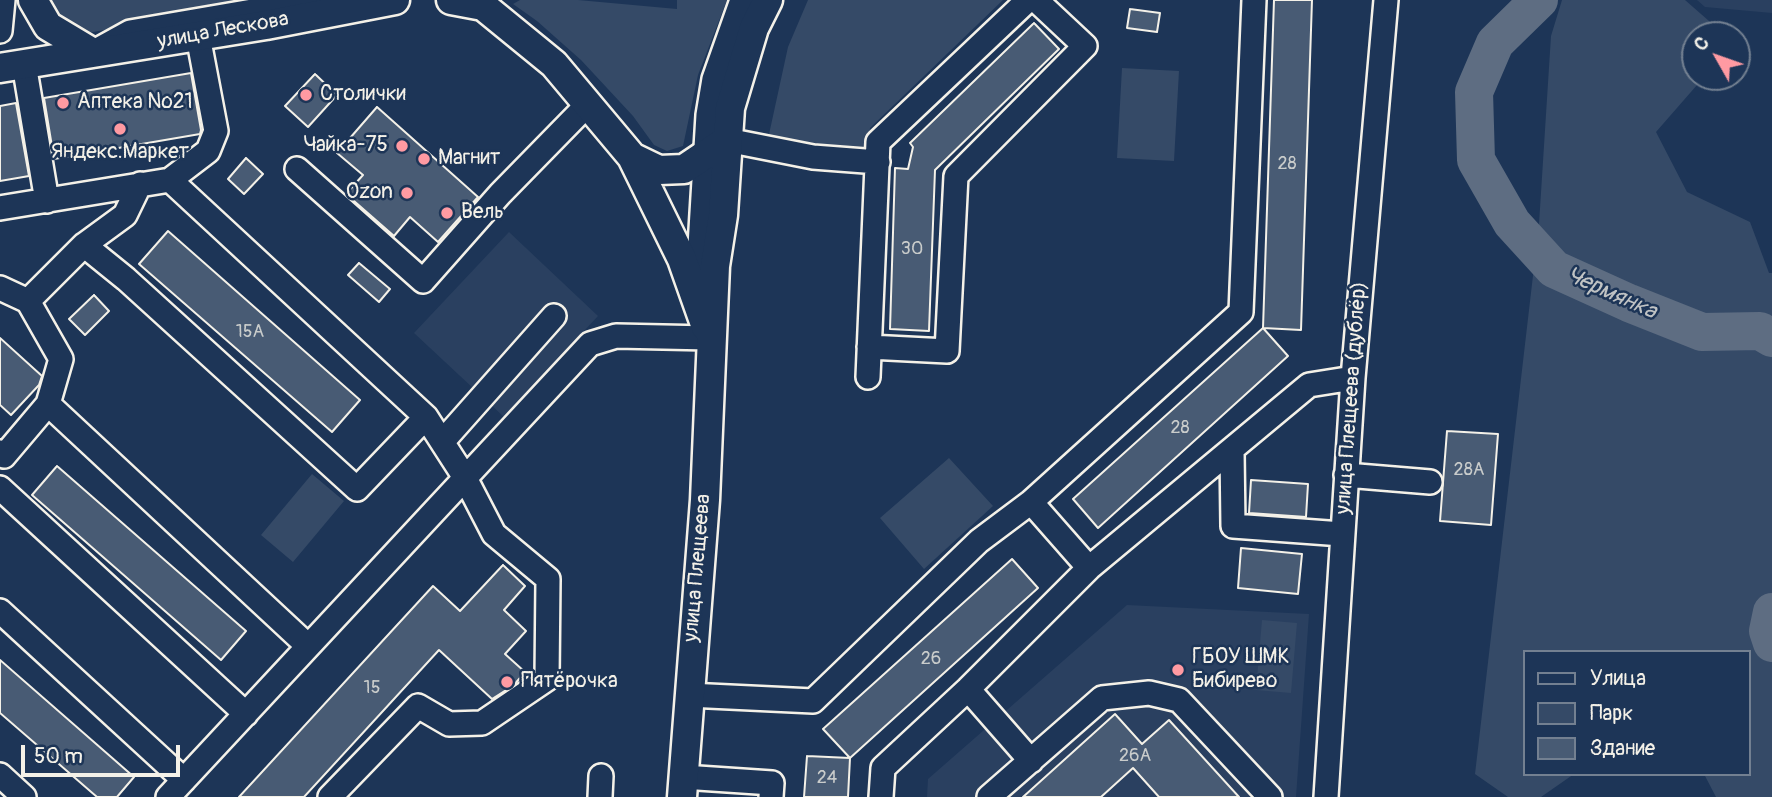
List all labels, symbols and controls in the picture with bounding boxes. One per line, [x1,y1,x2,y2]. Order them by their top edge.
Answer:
street label: улица Лескова [155,7,291,55]
north arrow [1681,21,1751,91]
text: С [1688,32,1714,56]
place label: Столички [320,82,406,108]
marker: Столички [298,87,314,103]
place label: Аптека №21 [77,90,193,116]
marker: Аптека №21 [55,95,71,111]
marker: Яндекс.Маркет [112,121,128,137]
place label: Чайка-75 [304,133,388,159]
marker: Чайка-75 [394,138,410,154]
place label: Яндекс.Маркет [51,140,189,166]
place label: Магнит [438,146,500,172]
marker: Магнит [416,151,432,167]
house number: 28 [1277,153,1297,175]
place label: Ozon [346,180,393,206]
marker: Ozon [399,185,415,201]
place label: Вель [461,200,504,226]
marker: Вель [439,205,455,221]
house number: 30 [901,238,923,260]
water label: Чермянка [1562,262,1660,326]
street label: улица Плещеева (дублёр) [1331,281,1373,515]
house number: 15А [236,321,264,343]
house number: 28 [1170,417,1190,439]
house number: 28А [1454,459,1484,481]
street label: улица Плещеева [679,493,717,643]
place label: ГБОУ ШМК Бибирево [1192,645,1290,695]
house number: 26 [921,648,941,670]
legend [1524,650,1751,776]
marker: ГБОУ ШМК Бибирево [1170,662,1186,678]
text: Улица [1590,665,1646,692]
place label: Пятёрочка [521,669,618,695]
marker: Пятёрочка [499,674,515,690]
house number: 15 [364,677,380,699]
text: Парк [1590,700,1633,727]
scale bar [24,730,184,774]
text: Здание [1590,735,1655,762]
text: 50 m [34,743,83,770]
house number: 26А [1119,745,1151,767]
house number: 24 [817,767,837,789]

